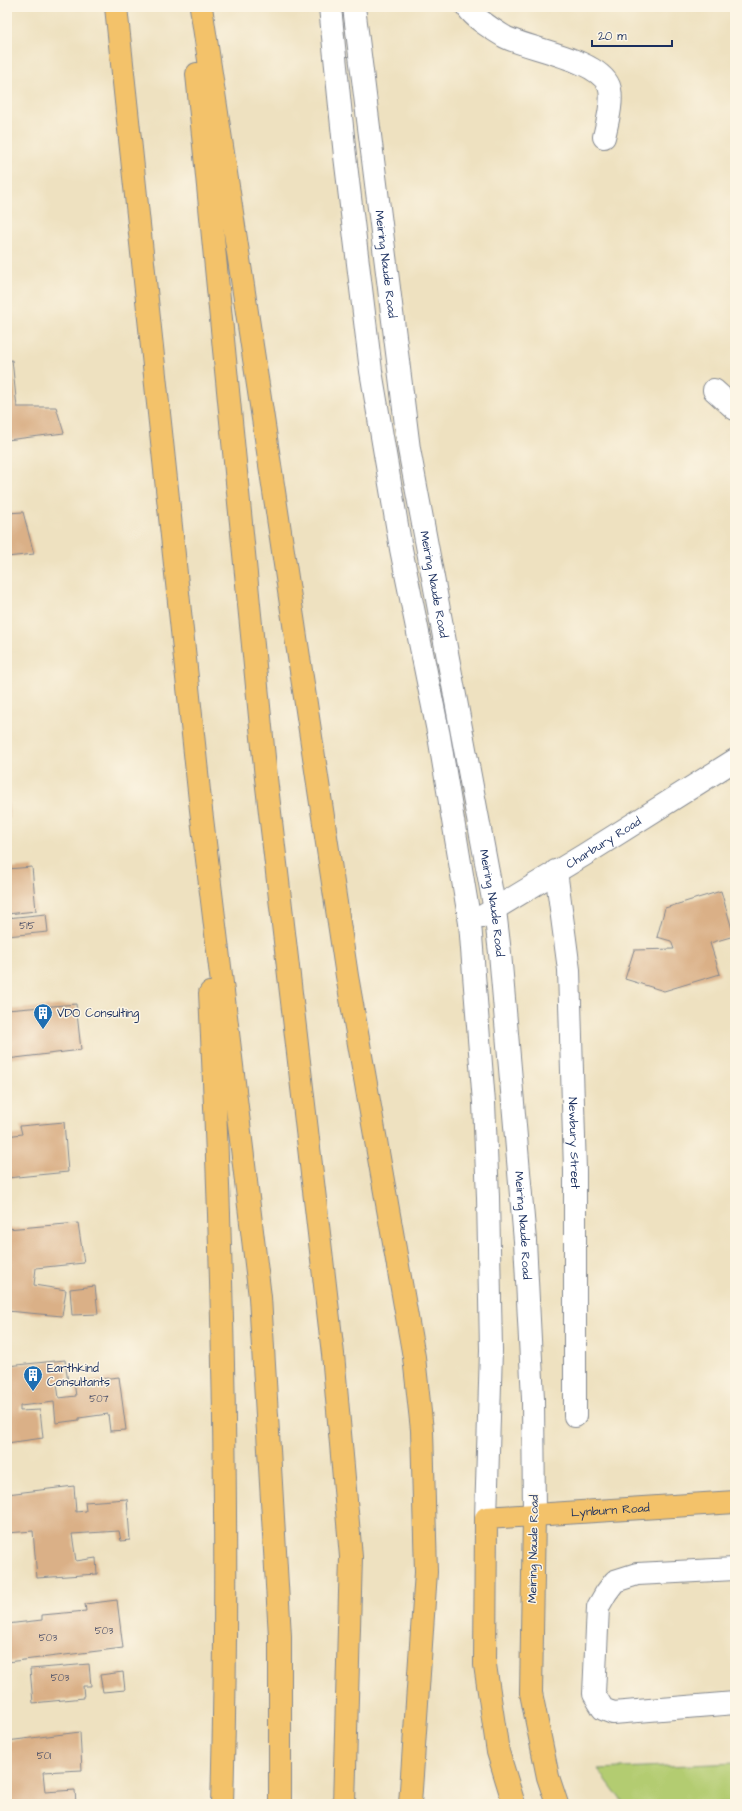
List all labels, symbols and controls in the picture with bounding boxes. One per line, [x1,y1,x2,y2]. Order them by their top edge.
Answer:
scale bar [592,22,672,48]
text: 20 m [598,28,627,45]
street label: Meiring Naude Road [370,209,401,319]
street label: Meiring Naude Road [415,529,452,639]
street label: Charbury Road [563,813,645,873]
street label: Meiring Naude Road [475,848,508,957]
house number: 515 [19,919,35,933]
building icon: VDO Consulting [32,1002,54,1030]
place label: VDO Consulting [57,1005,139,1023]
street label: Newbury Street [564,1097,583,1189]
street label: Meiring Naude Road [510,1171,535,1280]
place label: Earthkind Consultants [47,1360,110,1391]
building icon: Earthkind Consultants [22,1364,44,1392]
house number: 507 [89,1392,109,1406]
street label: Meiring Naude Road [524,1495,544,1603]
street label: Lynburn Road [571,1499,650,1522]
house number: 503 [95,1624,113,1638]
house number: 503 [39,1631,57,1645]
house number: 503 [51,1671,69,1685]
house number: 501 [37,1749,52,1763]

